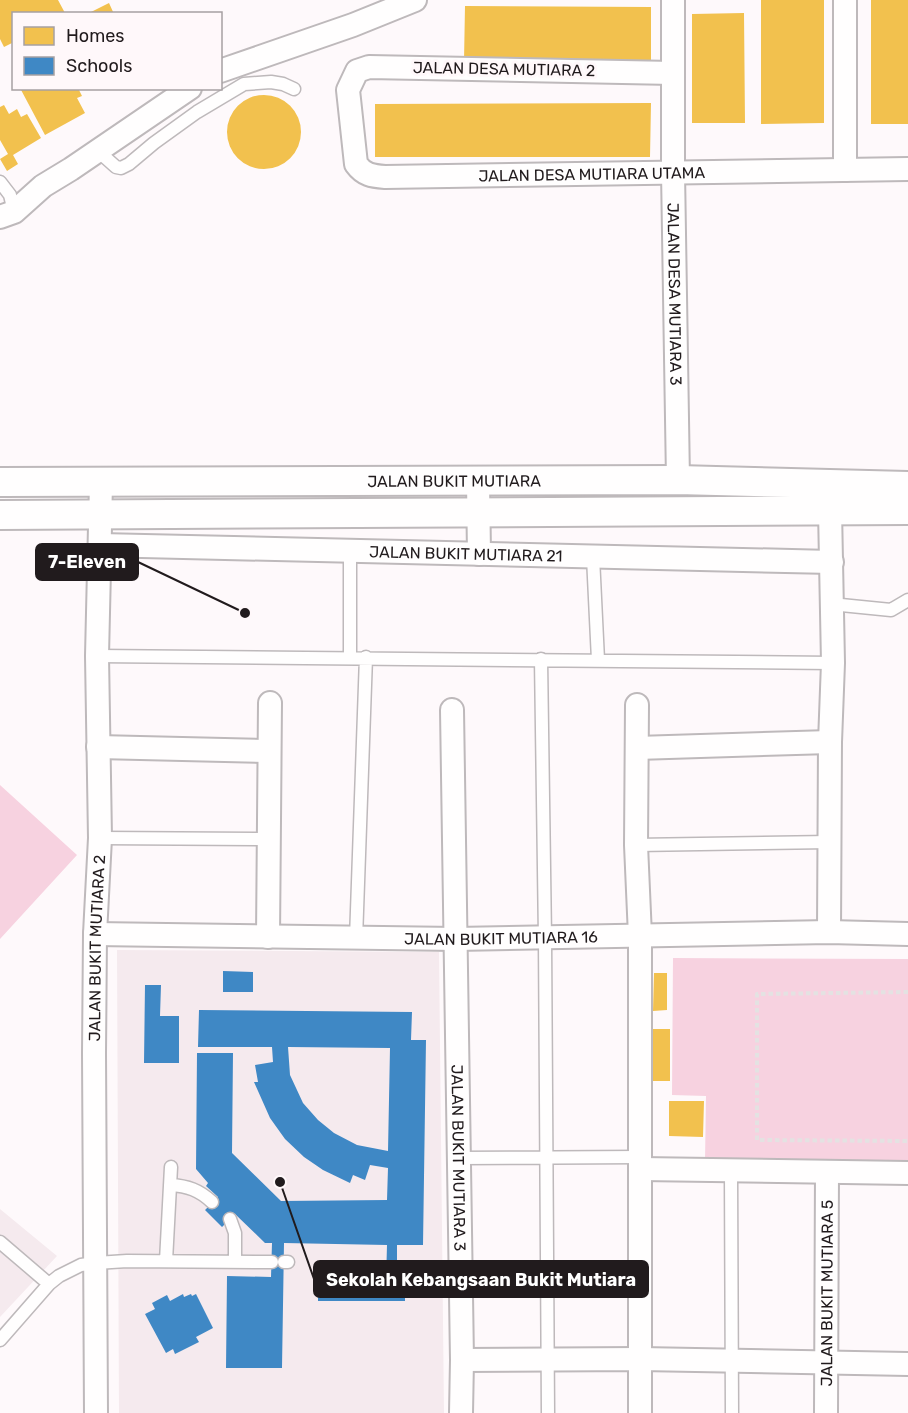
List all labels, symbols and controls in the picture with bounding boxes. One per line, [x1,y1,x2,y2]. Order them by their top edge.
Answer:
legend [12,12,222,90]
text: Homes [66,25,124,47]
text: Schools [66,55,132,77]
street label: JALAN DESA MUTIARA 2 [413,58,595,80]
street label: JALAN DESA MUTIARA UTAMA [478,163,705,185]
street label: JALAN DESA MUTIARA 3 [664,202,686,386]
street label: JALAN BUKIT MUTIARA [367,471,541,490]
street label: JALAN BUKIT MUTIARA 21 [369,542,563,565]
callout: 7-Eleven [36,544,138,580]
text: 7-Eleven [48,551,126,573]
street label: JALAN BUKIT MUTIARA 2 [85,854,109,1041]
street label: JALAN BUKIT MUTIARA 16 [404,927,598,949]
street label: JALAN BUKIT MUTIARA 3 [448,1064,470,1252]
street label: JALAN BUKIT MUTIARA 5 [817,1200,836,1386]
callout: Sekolah Kebangsaan Bukit Mutiara [314,1261,648,1297]
text: Sekolah Kebangsaan Bukit Mutiara [326,1269,636,1291]

